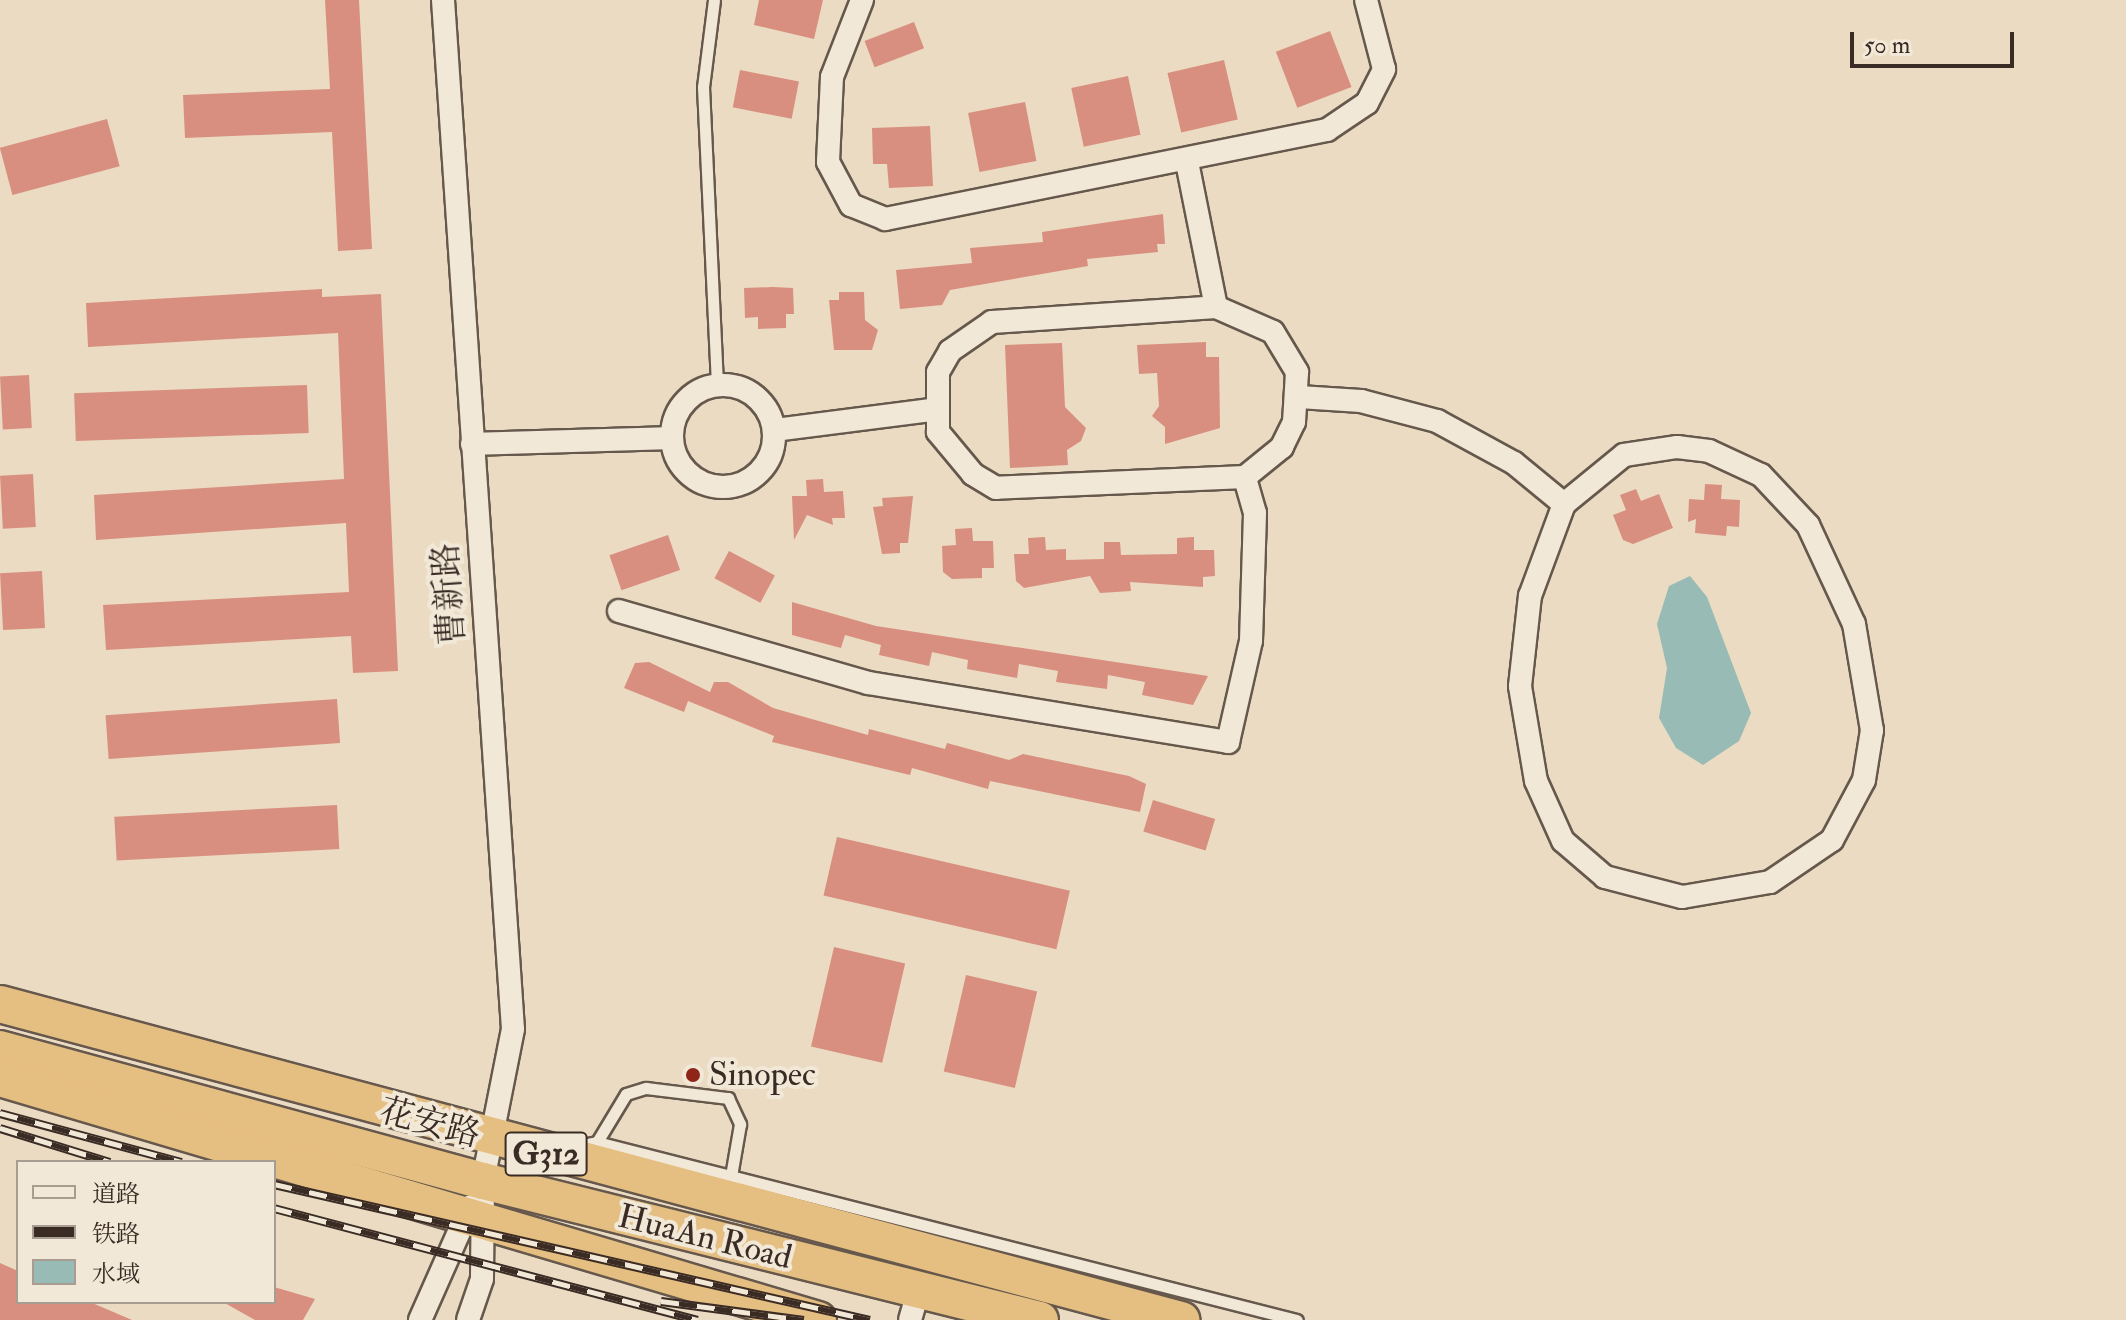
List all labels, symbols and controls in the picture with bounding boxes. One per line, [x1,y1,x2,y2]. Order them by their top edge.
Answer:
scale bar [1854,16,2018,66]
text: 50 m [1864,30,1910,61]
street label: 曹新路 [425,542,473,646]
place label: Sinopec [709,1055,816,1095]
marker: Sinopec [684,1066,702,1084]
street label: 花安路 [375,1090,485,1156]
road number: G312 [504,1126,588,1182]
legend [16,1160,276,1304]
text: 道路 [92,1179,140,1210]
street label: HuaAn Road [614,1196,796,1278]
text: 铁路 [92,1219,140,1250]
text: 水域 [92,1259,140,1290]

